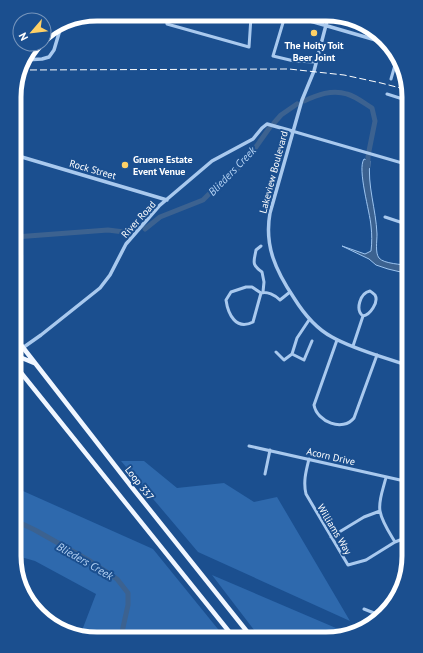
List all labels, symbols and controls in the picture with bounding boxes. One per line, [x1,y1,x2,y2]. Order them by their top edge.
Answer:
north arrow [12,12,52,52]
marker: The Hoity Toit Beer Joint [309,28,319,38]
text: N [15,30,31,43]
place label: The Hoity Toit Beer Joint [284,39,344,64]
street label: Lakeview Boulevard [256,130,291,215]
water label: Blieders Creek [205,143,260,199]
place label: Gruene Estate Event Venue [133,153,193,178]
street label: Rock Street [68,157,118,183]
marker: Gruene Estate Event Venue [120,160,130,170]
street label: River Road [118,198,158,241]
street label: Acorn Drive [305,445,356,468]
street label: Loop 337 [122,464,157,503]
street label: Williams Way [314,502,355,557]
water label: Blieders Creek [54,539,117,583]

